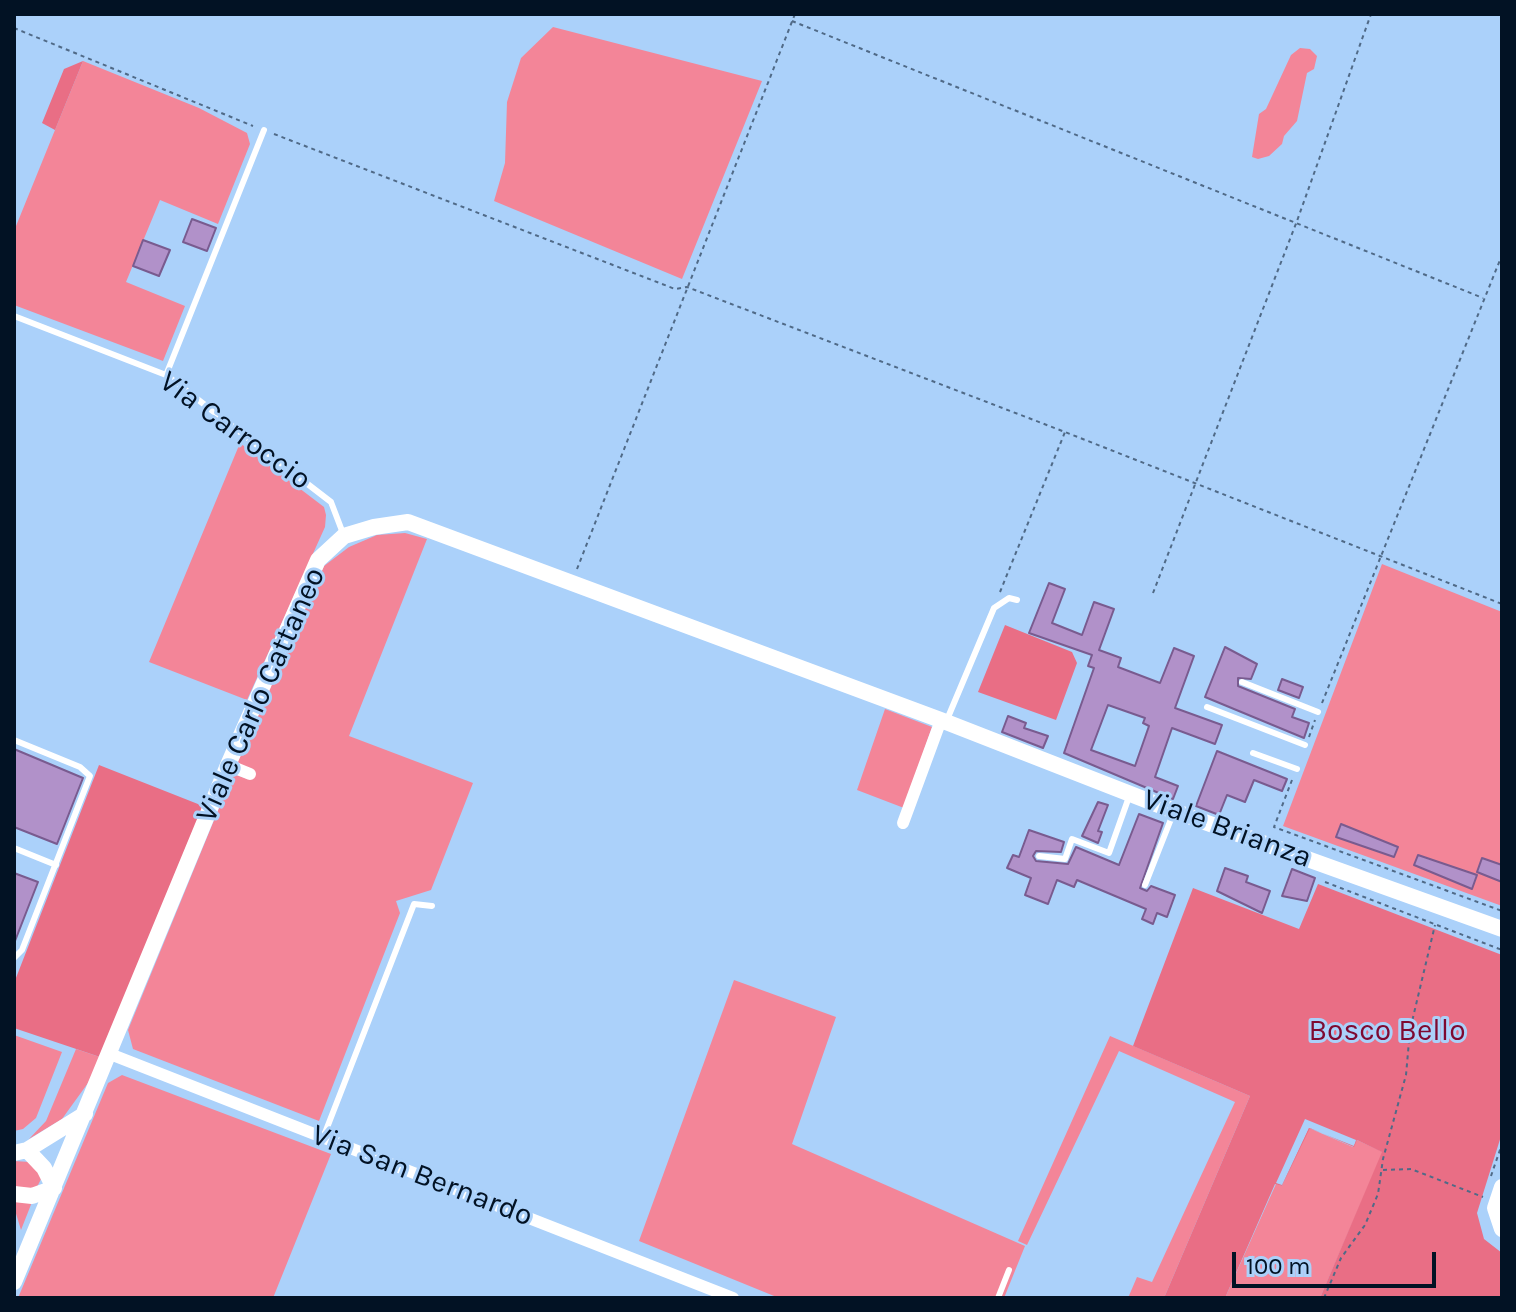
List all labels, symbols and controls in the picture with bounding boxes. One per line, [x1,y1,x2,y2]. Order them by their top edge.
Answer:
street label: Via Carroccio [152,364,318,498]
street label: Viale Carlo Cattaneo [189,562,333,828]
street label: Viale Brianza [1138,782,1316,876]
park label: Bosco Bello [1308,1013,1466,1049]
street label: Via San Bernardo [306,1117,538,1235]
scale bar [1236,1236,1440,1286]
text: 100 m [1246,1252,1311,1280]

